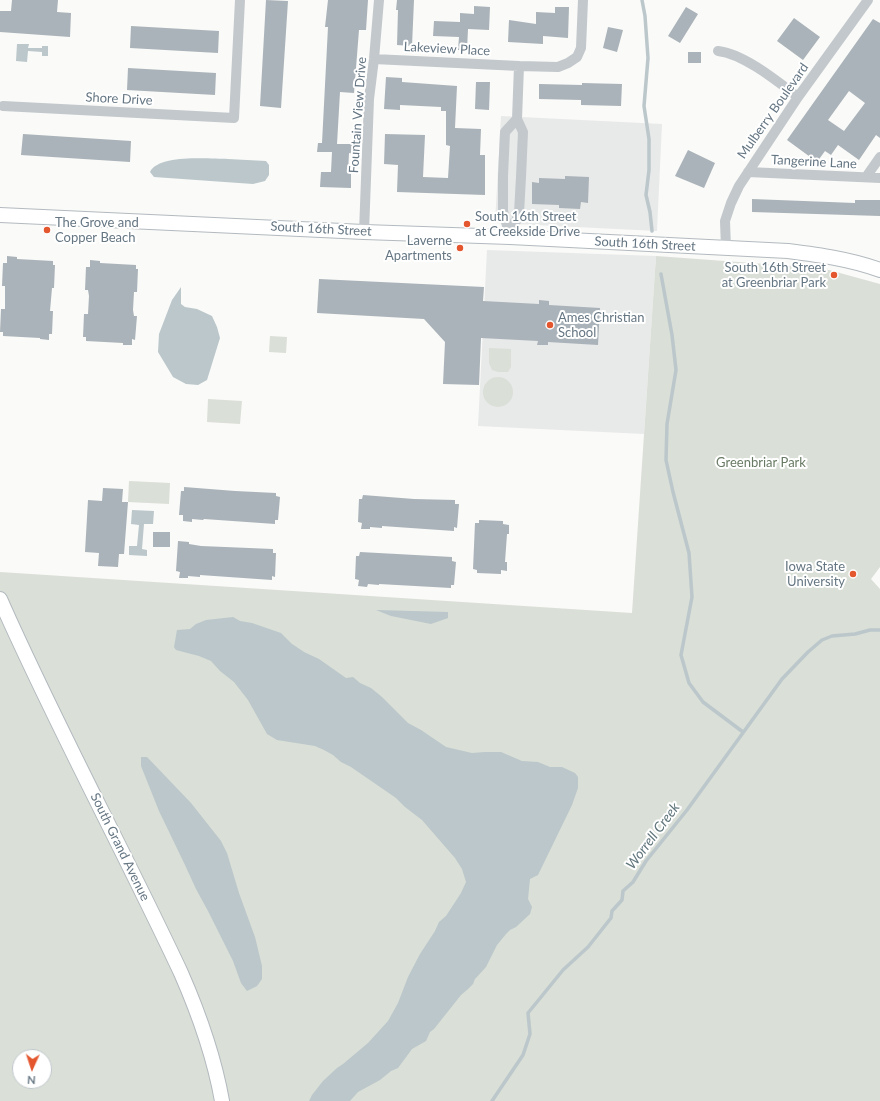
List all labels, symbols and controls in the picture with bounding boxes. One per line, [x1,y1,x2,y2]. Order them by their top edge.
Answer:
street label: Lakeview Place [403,39,491,59]
street label: Fountain View Drive [346,56,370,174]
street label: Mulberry Boulevard [734,60,812,162]
street label: Shore Drive [85,89,153,109]
street label: Tangerine Lane [771,152,857,172]
place label: South 16th Street at Creekside Drive [475,209,580,240]
place label: The Grove and Copper Beach [55,215,139,246]
street label: South 16th Street [270,219,372,239]
marker: South 16th Street at Creekside Drive [462,219,472,229]
marker: The Grove and Copper Beach [42,225,52,235]
place label: Laverne Apartments [385,233,452,264]
street label: South 16th Street [594,234,696,254]
marker: Laverne Apartments [455,243,465,253]
place label: South 16th Street at Greenbriar Park [722,260,826,291]
marker: South 16th Street at Greenbriar Park [829,270,839,280]
place label: Ames Christian School [558,310,644,341]
marker: Ames Christian School [545,320,555,330]
park label: Greenbriar Park [716,455,806,471]
place label: Iowa State University [785,559,845,590]
marker: Iowa State University [848,569,858,579]
street label: South Grand Avenue [87,790,153,904]
water label: Worrell Creek [623,800,683,872]
north arrow [12,1049,52,1089]
text: N [27,1074,36,1087]

